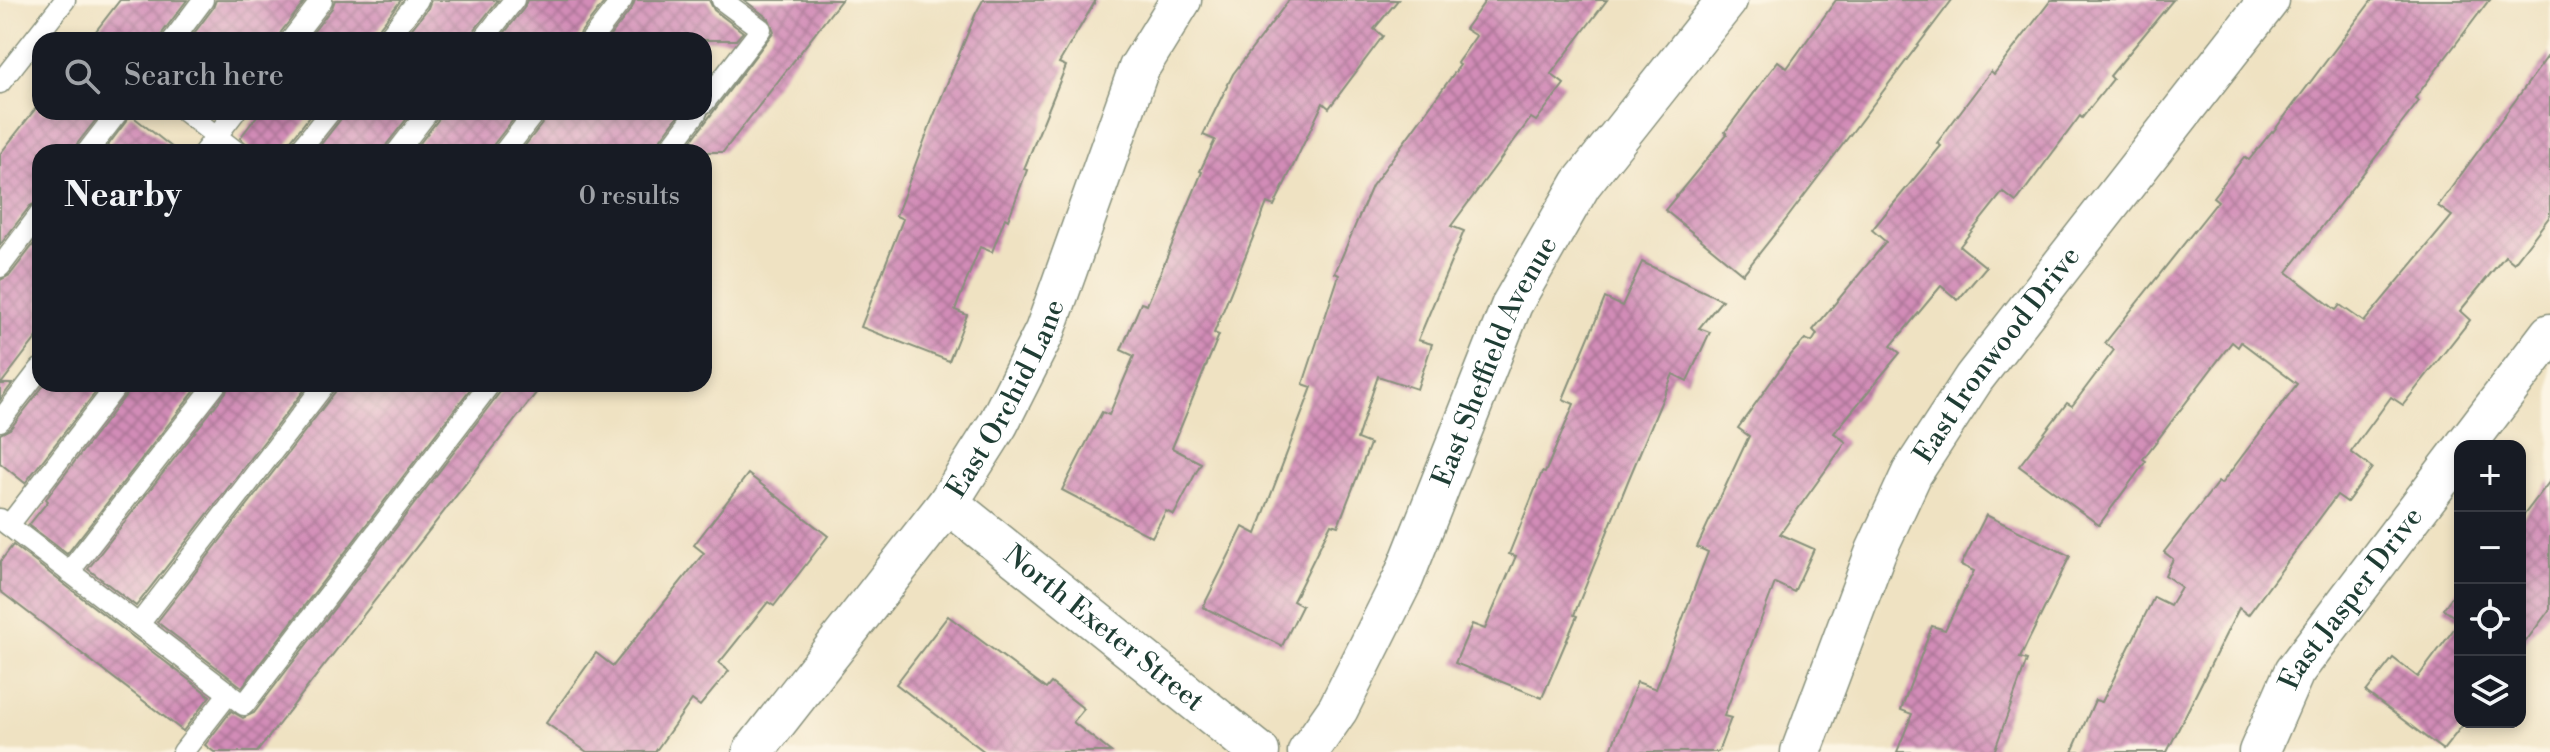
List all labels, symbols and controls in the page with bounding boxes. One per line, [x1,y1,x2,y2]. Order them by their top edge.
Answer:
search box [32,32,712,120]
icon: search [60,54,104,98]
text: Search here [124,57,284,95]
text: Nearby [64,175,182,217]
text: 0 results [579,180,680,212]
street label: East Sheffield Avenue [1424,230,1565,491]
street label: East Ironwood Drive [1906,239,2088,470]
street label: East Orchid Lane [938,295,1072,504]
map controls [2454,440,2526,728]
button: + [2454,440,2526,512]
street label: East Jasper Drive [2271,500,2430,695]
button: − [2454,512,2526,584]
street label: North Exeter Street [997,537,1211,719]
button: locate [2454,584,2526,656]
button: layers [2454,656,2526,728]

